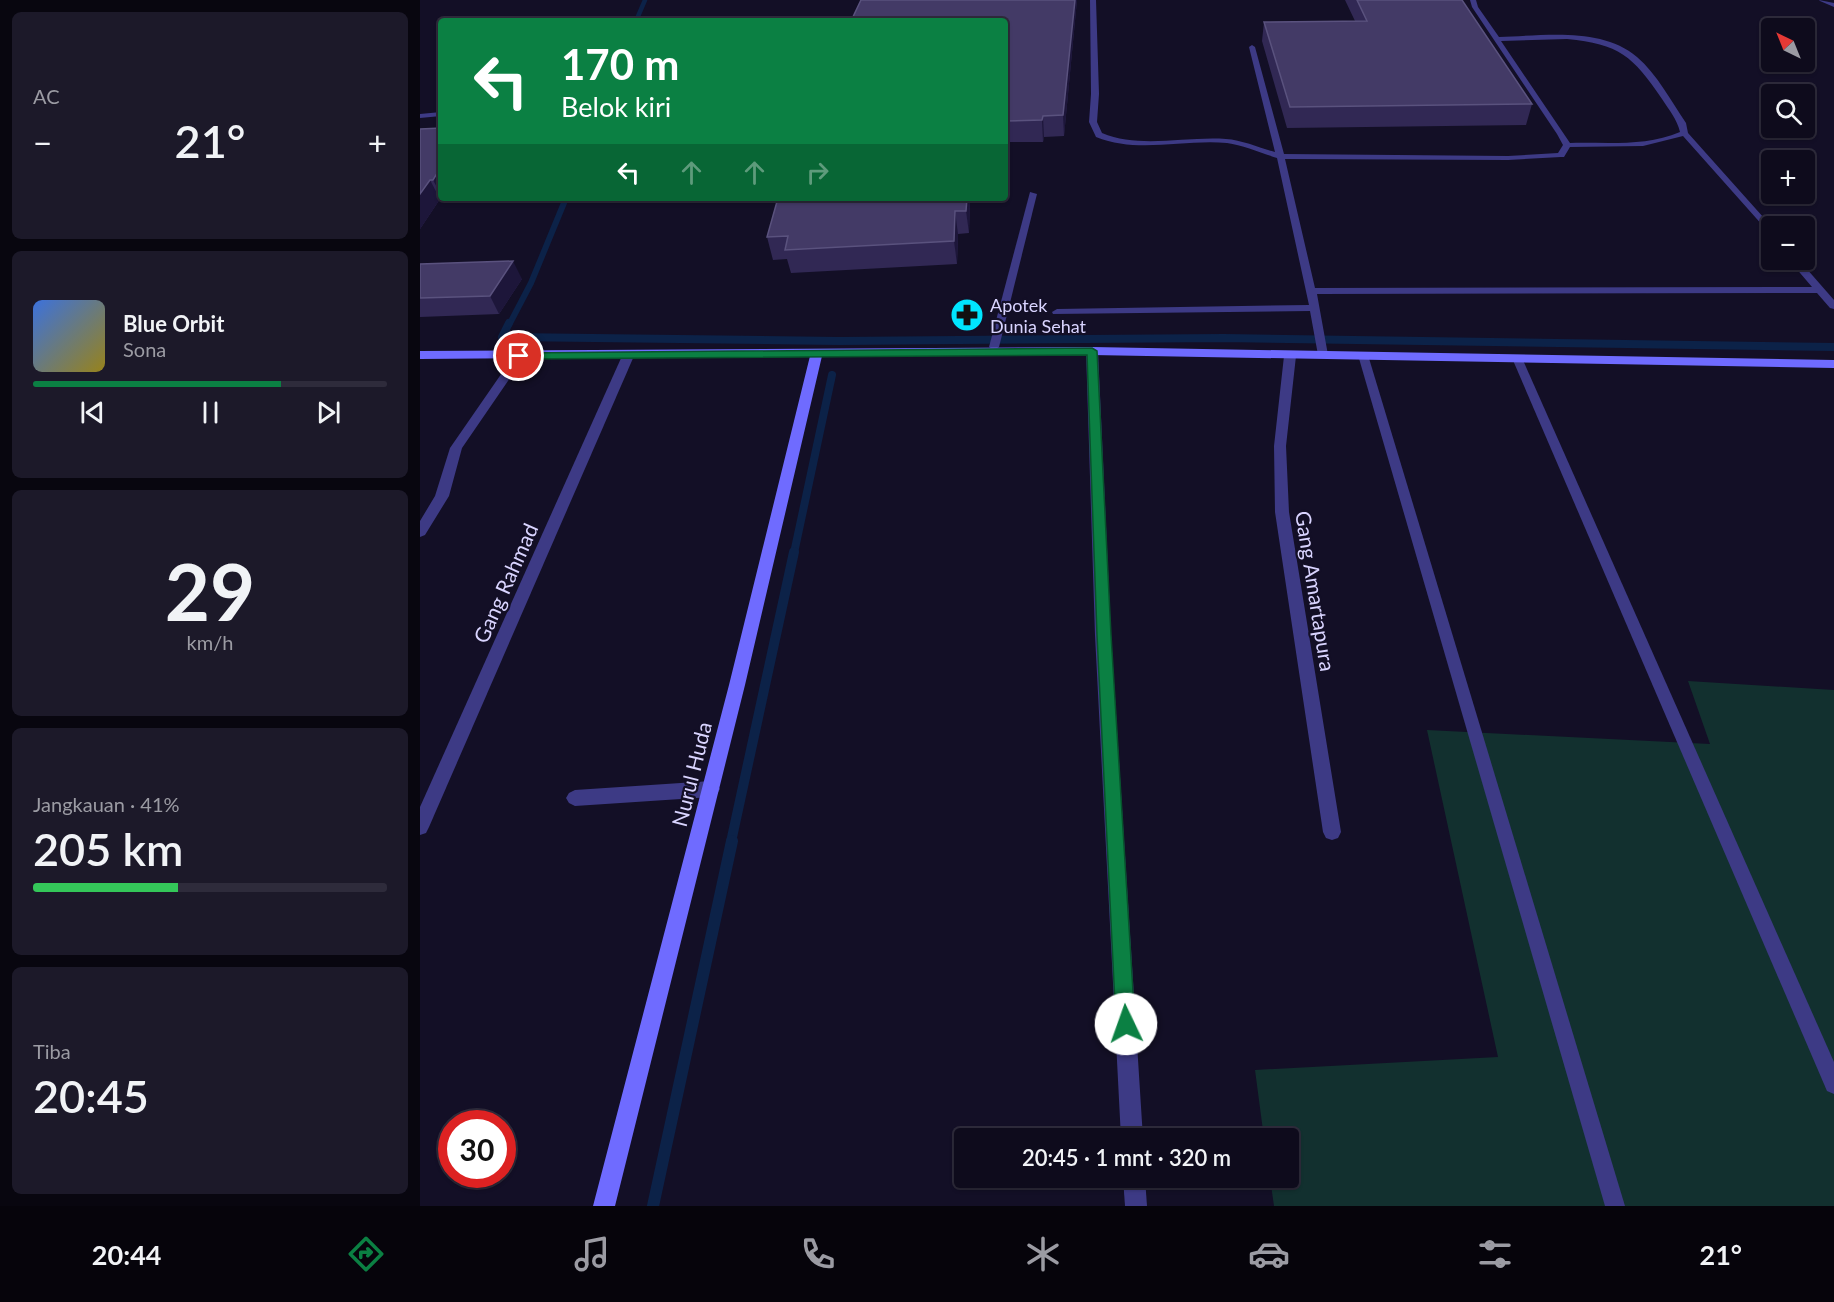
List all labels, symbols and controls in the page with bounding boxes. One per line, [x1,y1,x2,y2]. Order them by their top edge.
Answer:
north arrow [1761,18,1815,72]
map controls [1761,18,1815,270]
text: 170 m [561,39,679,89]
icon: left [462,42,540,120]
text: AC [33,84,60,108]
button: search [1761,84,1815,138]
text: Belok kiri [561,90,671,123]
text: 21° [175,114,245,168]
text: − [33,122,52,162]
text: + [368,122,387,162]
button: + [1761,150,1815,204]
icon: left [612,156,645,189]
icon: ahead [675,156,708,189]
icon: ahead [738,156,771,189]
icon: right [801,156,834,189]
button: − [1761,216,1815,270]
place label: Apotek Dunia Sehat [990,294,1087,337]
pharmacy icon: Apotek Dunia Sehat [949,297,985,333]
text: Blue Orbit [123,310,224,337]
pin [493,330,544,381]
text: Sona [123,337,166,361]
icon: arrive [502,339,535,372]
icon: previous [76,396,109,429]
icon: pause [194,396,227,429]
icon: next [312,396,345,429]
street label: Gang Amartapura [1291,509,1341,673]
street label: Gang Rahmad [467,519,543,647]
text: 29 [165,544,255,638]
text: km/h [187,630,233,654]
street label: Nurul Huda [666,719,716,829]
text: Jangkauan · 41% [33,792,180,816]
text: 205 km [33,822,183,876]
position arrow [1094,992,1158,1056]
text: Tiba [33,1039,71,1063]
text: 20:45 [33,1069,149,1123]
speed limit sign: 30 [438,1110,516,1188]
text: 20:45 · 1 mnt · 320 m [1022,1144,1231,1171]
icon: directions [345,1233,387,1275]
icon: music [571,1233,613,1275]
icon: phone [797,1233,839,1275]
icon: climate [1022,1233,1064,1275]
icon: car [1248,1233,1290,1275]
icon: filters [1474,1233,1516,1275]
text: 20:44 [92,1238,161,1271]
text: 21° [1699,1238,1742,1271]

